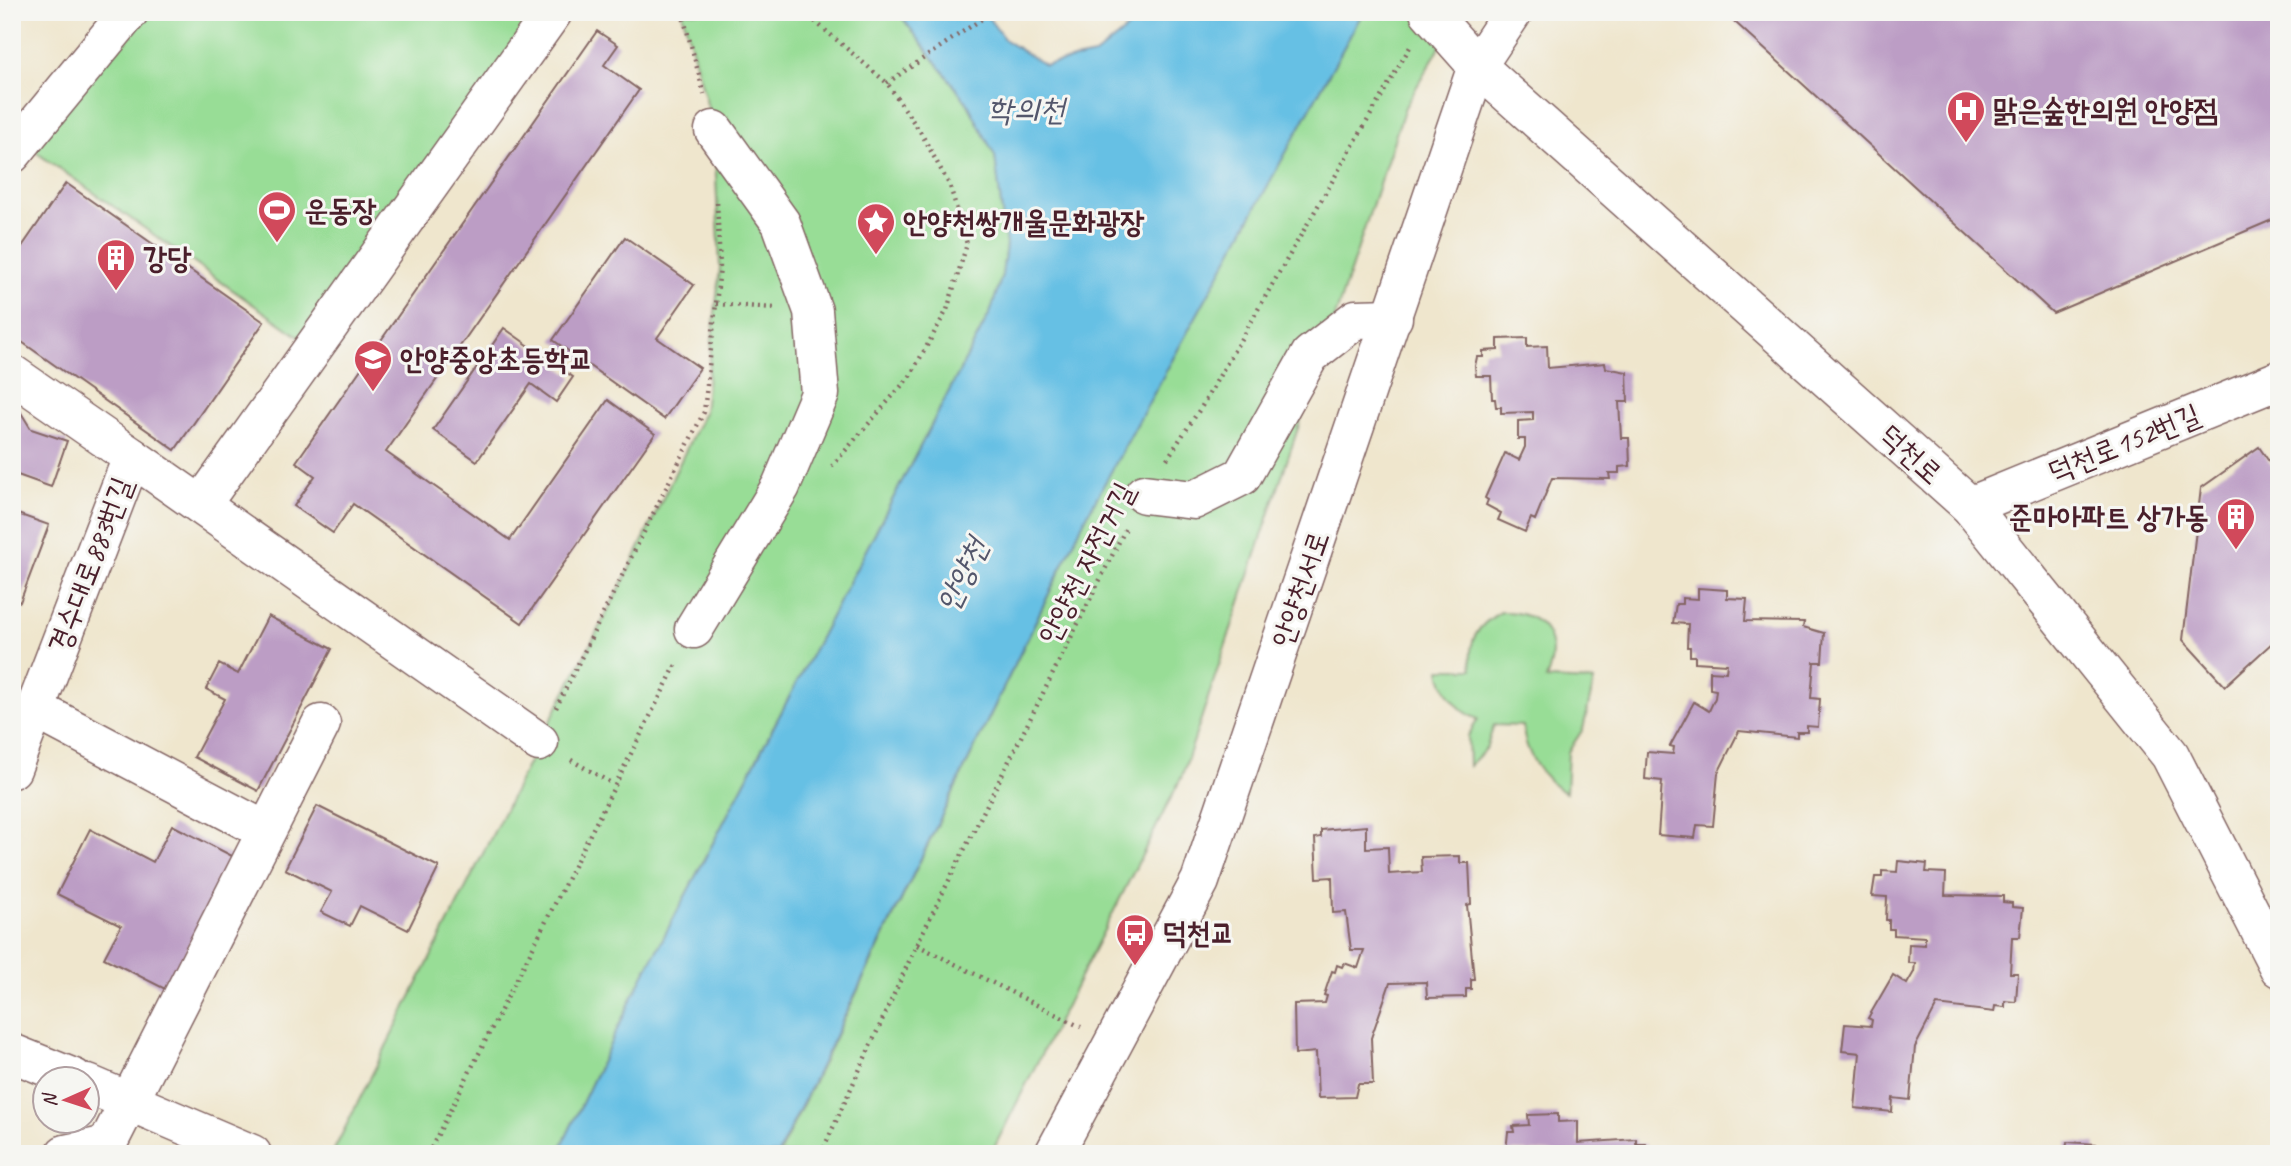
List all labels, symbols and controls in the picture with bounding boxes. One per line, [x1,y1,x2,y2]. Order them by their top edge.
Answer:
water label: 학의천 [987,89,1068,130]
hospital icon: 맑은숲한의원 안양점 [1945,89,1987,144]
place label: 맑은숲한의원 안양점 [1993,91,2218,129]
sports icon: 운동장 [256,189,298,244]
place label: 운동장 [304,191,376,229]
place icon: 안양천쌍개울문화광장 [855,201,897,256]
place label: 안양천쌍개울문화광장 [903,203,1144,241]
building icon: 강당 [95,237,137,292]
place label: 강당 [143,239,192,277]
school or university icon: 안양중앙초등학교 [352,338,394,393]
place label: 안양중앙초등학교 [400,340,593,378]
street label: 덕천로152번길 [2042,395,2206,491]
street label: 덕천로 [1871,416,1951,492]
street label: 경수대로883번길 [39,472,141,658]
street label: 안양천 자전거길 [1029,476,1143,650]
building icon: 준마아파트 상가동 [2215,496,2257,551]
place label: 준마아파트 상가동 [2009,498,2209,536]
street label: 안양천서로 [1262,526,1338,652]
water label: 안양천 [927,528,999,619]
bus stop icon: 덕천교 [1114,912,1156,967]
place label: 덕천교 [1162,914,1234,952]
north arrow [32,1064,102,1134]
text: N [38,1091,62,1107]

